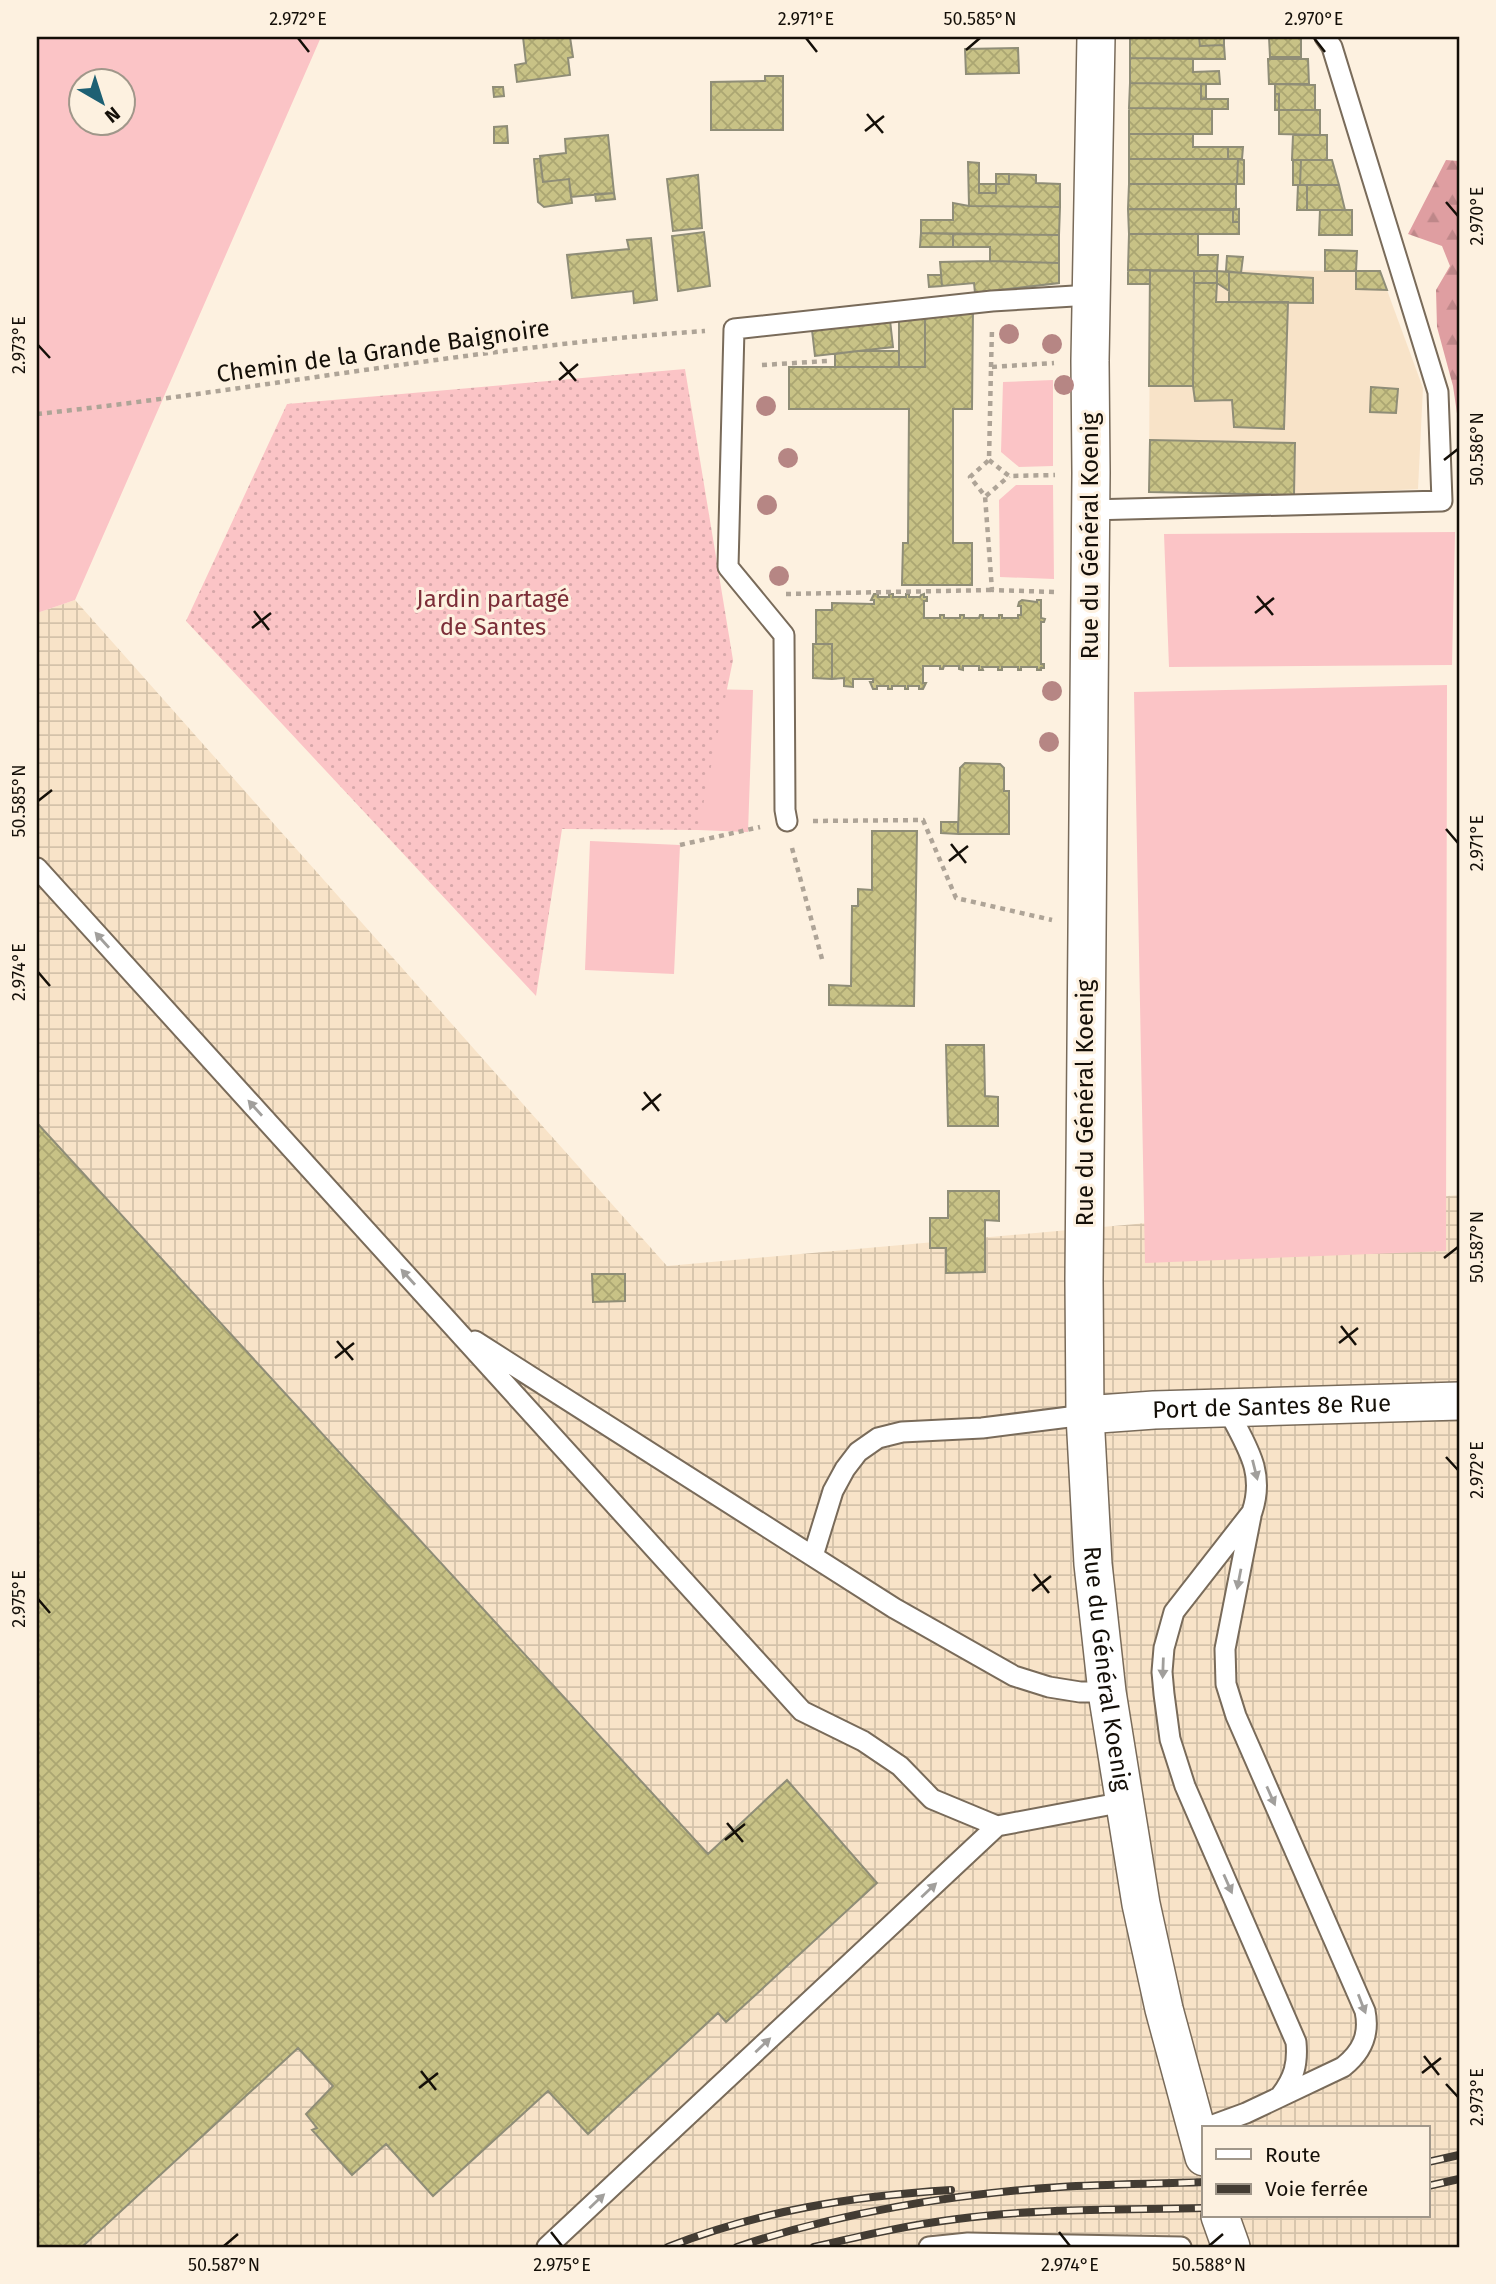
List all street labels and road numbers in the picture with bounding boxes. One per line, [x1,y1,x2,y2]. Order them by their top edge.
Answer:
street label: Chemin de la Grande Baignoire [215,314,551,388]
street label: Rue du Général Koenig [1076,412,1104,659]
street label: Rue du Général Koenig [1071,979,1099,1226]
street label: Port de Santes 8e Rue [1152,1389,1392,1424]
street label: Rue du Général Koenig [1078,1545,1137,1794]

